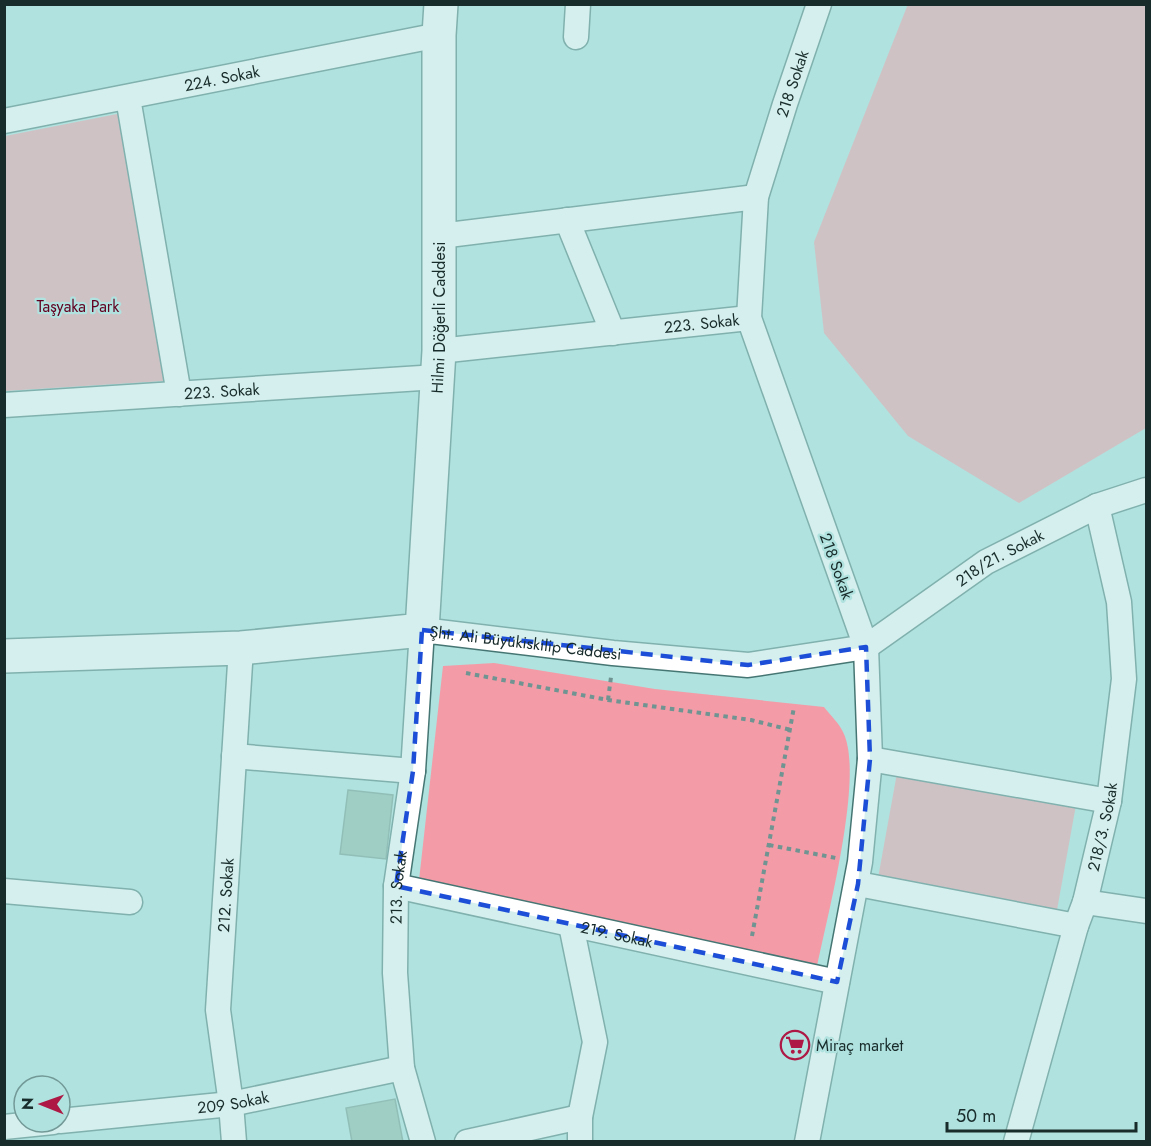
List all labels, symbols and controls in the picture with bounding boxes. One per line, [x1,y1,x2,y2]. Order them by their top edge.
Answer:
street label: 218 Sokak [771,46,815,120]
street label: 224. Sokak [182,60,263,97]
street label: Hilmi Döğerli Caddesi [425,242,451,394]
park label: Taşyaka Park [37,295,120,318]
street label: 223. Sokak [663,308,741,339]
street label: 223. Sokak [183,377,261,405]
street label: 218/21. Sokak [951,523,1049,592]
street label: 218 Sokak [814,530,859,603]
street label: Şht. Ali Büyükiskilip Caddesi [428,620,622,666]
street label: 218/3. Sokak [1082,780,1123,874]
street label: 213. Sokak [385,848,413,924]
street label: 212. Sokak [212,856,240,933]
street label: 219. Sokak [578,916,656,954]
supermarket icon: Miraç market [779,1029,811,1061]
place label: Miraç market [816,1034,903,1057]
north arrow [12,1074,72,1134]
street label: 209 Sokak [196,1085,272,1119]
scale bar [947,1095,1136,1133]
text: N [16,1097,39,1110]
text: 50 m [956,1103,996,1129]

